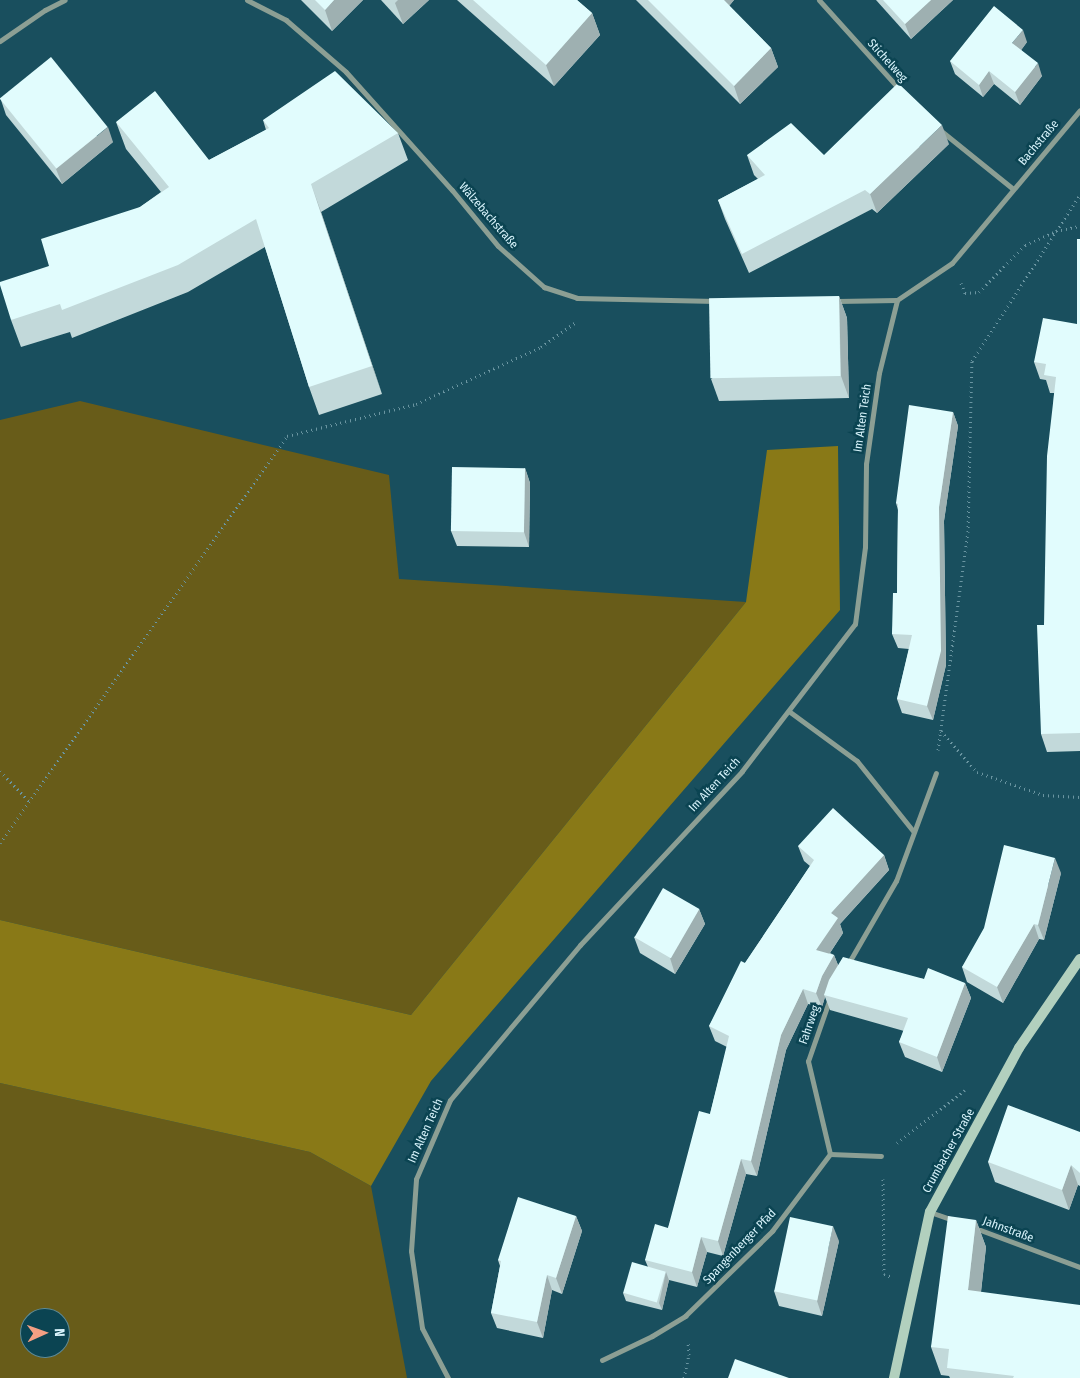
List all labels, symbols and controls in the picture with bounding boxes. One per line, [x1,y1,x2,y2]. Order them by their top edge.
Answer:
street label: Stichelweg [864,37,910,85]
street label: Bachstraße [1016,117,1062,169]
street label: Wälzebachstraße [455,180,521,252]
street label: Im Alten Teich [851,383,875,453]
street label: Im Alten Teich [686,755,744,815]
street label: Fahrweg [797,1004,823,1046]
street label: Im Alten Teich [405,1097,447,1165]
street label: Crumbacher Straße [920,1106,978,1196]
street label: Spangenberger Pfad [700,1206,780,1288]
street label: Jahnstraße [981,1214,1035,1246]
north arrow [20,1308,70,1358]
text: N [51,1328,68,1337]

